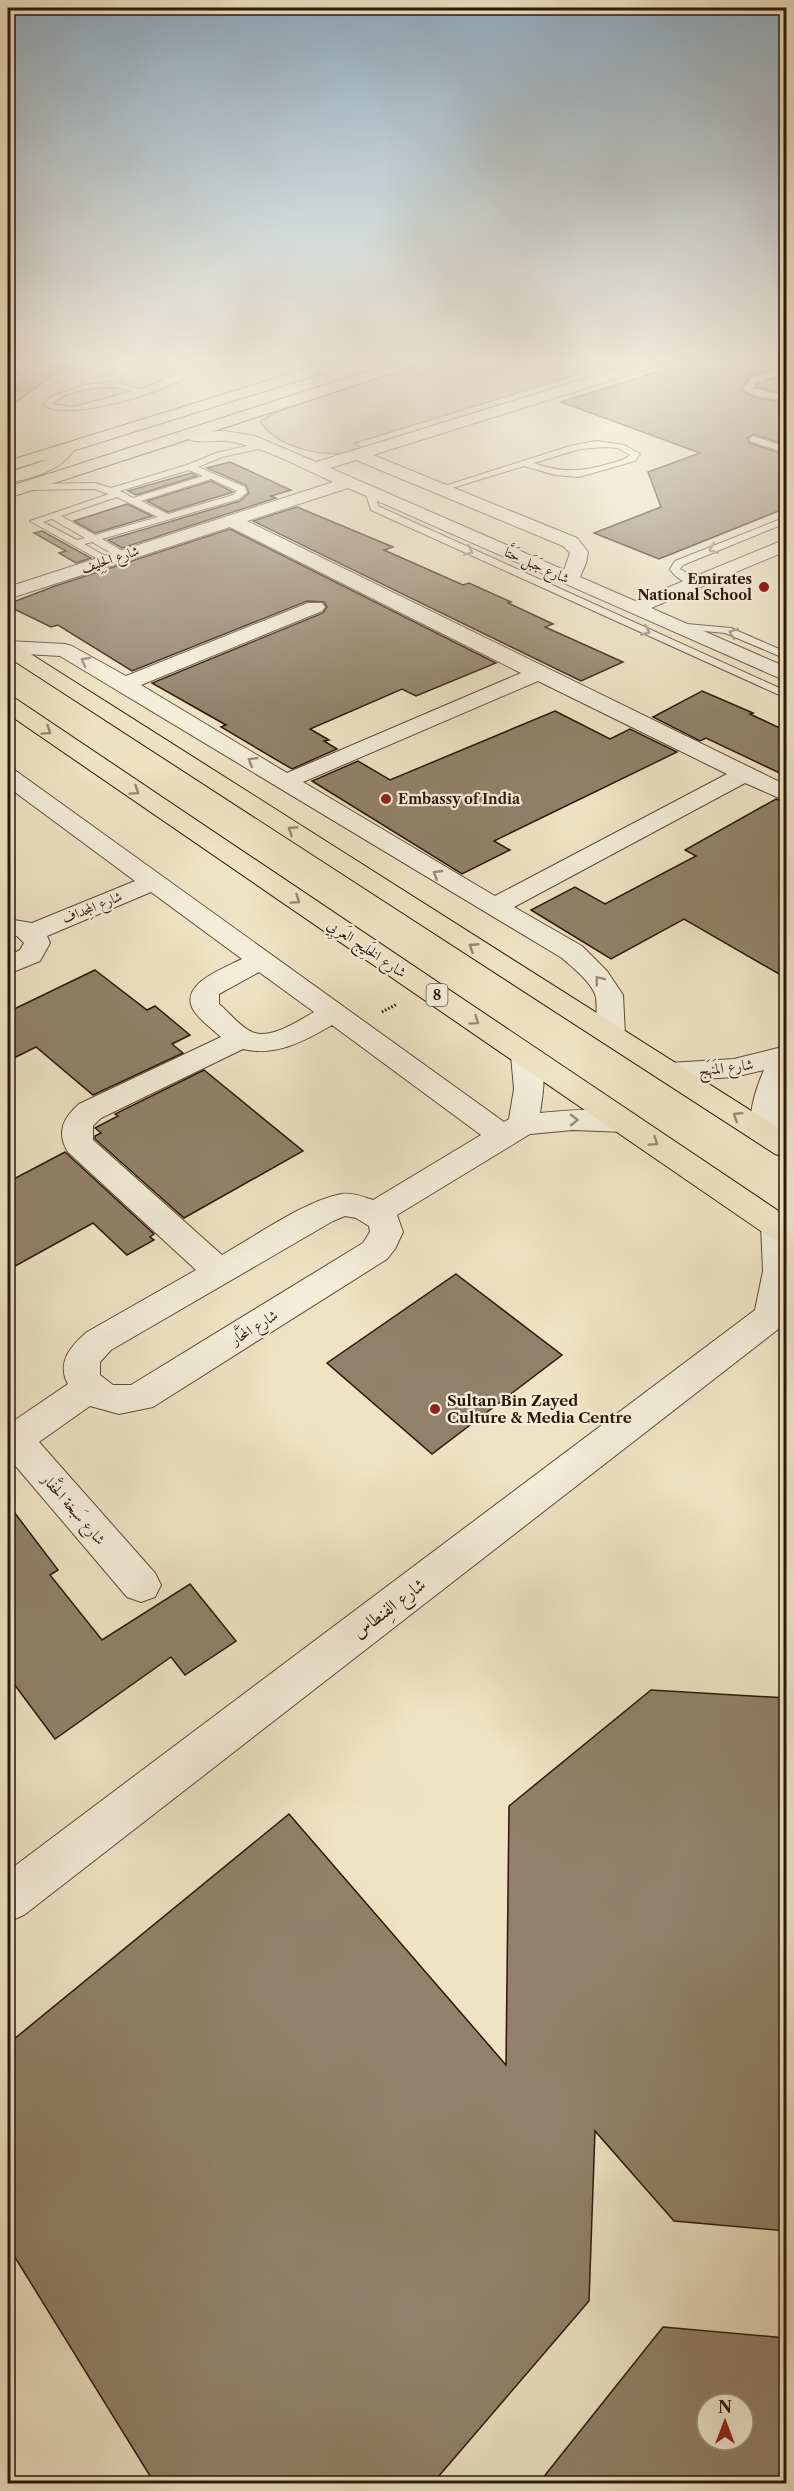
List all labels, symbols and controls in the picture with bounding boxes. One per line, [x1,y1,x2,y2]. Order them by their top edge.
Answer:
street label: شارع جَبَل حَتَّا [501,540,573,590]
street label: شارع الحِلِيف [79,541,142,580]
one-way arrow [708,542,719,554]
one-way arrow [462,543,473,555]
place label: Emirates National School [637,570,752,604]
marker: Emirates National School [757,580,771,594]
one-way arrow [640,624,651,636]
one-way arrow [728,628,739,641]
one-way arrow [81,657,91,668]
one-way arrow [40,724,51,735]
one-way arrow [248,757,258,769]
one-way arrow [128,784,139,795]
place label: Embassy of India [398,790,521,808]
marker: Embassy of India [379,792,393,806]
one-way arrow [287,827,298,838]
one-way arrow [433,869,443,881]
street label: شارع المِجداف [59,887,126,930]
one-way arrow [290,893,301,904]
street label: شارع الخَلِيج العَربِي [321,914,411,986]
one-way arrow [469,943,480,954]
one-way arrow [595,976,606,987]
road number: 8 [426,984,448,1006]
one-way arrow [469,1014,480,1025]
street label: شارع المَنهَج [697,1053,755,1085]
one-way arrow [733,1111,743,1123]
one-way arrow [570,1114,579,1127]
one-way arrow [648,1135,659,1146]
street label: شارع المَحَّار [224,1303,283,1353]
place label: Sultan Bin Zayed Culture & Media Centre [447,1391,632,1427]
marker: Sultan Bin Zayed Culture & Media Centre [428,1402,442,1416]
street label: شارع سَبخة الحَفَّار [34,1466,112,1551]
street label: شارع الفِنطاس [348,1573,432,1646]
north arrow [695,2392,755,2452]
text: N [718,2397,732,2417]

